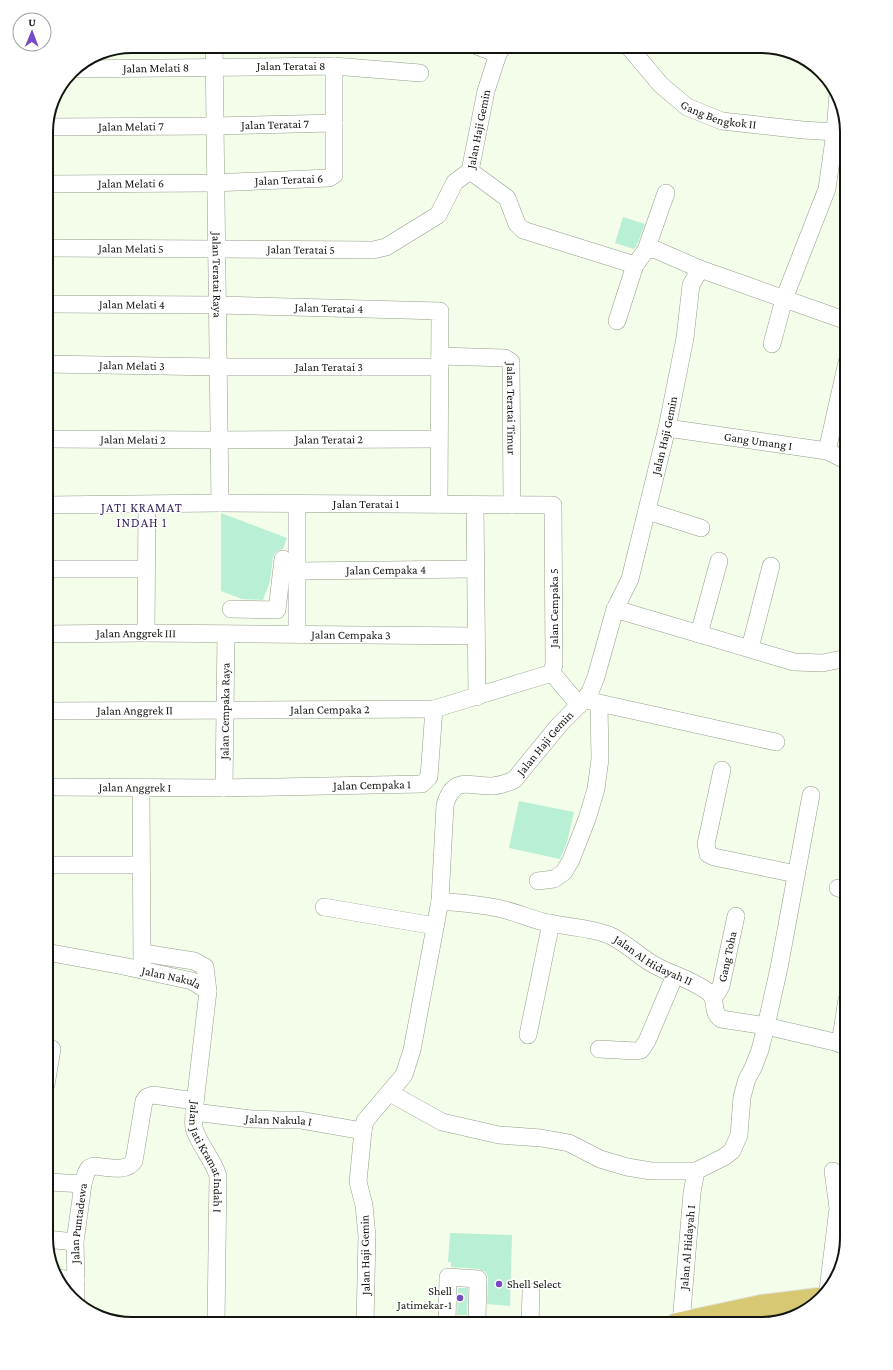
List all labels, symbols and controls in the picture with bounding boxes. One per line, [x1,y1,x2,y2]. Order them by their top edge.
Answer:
north arrow [12,12,52,52]
text: U [28,16,37,28]
street label: Jalan Teratai 8 [256,59,325,73]
street label: Jalan Melati 8 [122,60,189,76]
street label: Jalan Haji Gemin [463,88,493,171]
street label: Gang Bengkok II [678,97,757,132]
street label: Jalan Teratai 7 [240,117,310,132]
street label: Jalan Melati 7 [97,119,164,134]
street label: Jalan Teratai 6 [253,171,323,188]
street label: Jalan Melati 6 [97,176,164,191]
street label: Jalan Teratai Raya [209,231,225,318]
street label: Jalan Melati 5 [97,241,164,256]
street label: Jalan Teratai 5 [266,242,335,257]
street label: Jalan Melati 4 [98,297,165,312]
street label: Jalan Teratai 4 [294,300,363,316]
street label: Jalan Melati 3 [98,358,165,373]
street label: Jalan Teratai 3 [294,360,363,374]
street label: Jalan Teratai Timur [504,362,519,456]
street label: Jalan Haji Gemin [648,395,680,477]
street label: Gang Umang I [723,429,793,453]
street label: Jalan Melati 2 [99,432,166,447]
street label: Jalan Teratai 2 [294,432,363,447]
street label: Jalan Teratai 1 [332,497,399,511]
district label: JATI KRAMAT INDAH 1 [100,500,183,530]
street label: Jalan Cempaka 4 [345,563,426,577]
street label: Jalan Cempaka 5 [547,568,561,649]
street label: Jalan Anggrek III [95,626,176,640]
street label: Jalan Cempaka 3 [310,628,391,642]
street label: Jalan Cempaka Raya [217,662,233,761]
street label: Jalan Cempaka 2 [289,702,370,717]
street label: Jalan Anggrek II [96,703,173,718]
street label: Jalan Haji Gemin [513,707,577,779]
street label: Jalan Cempaka 1 [332,777,411,793]
street label: Jalan Anggrek I [98,780,172,795]
street label: Gang Toha [715,930,740,983]
street label: Jalan Al Hidayah II [611,931,695,988]
street label: Jalan Nakula [139,963,204,992]
street label: Jalan Jati Kramat Indah I [187,1099,225,1213]
street label: Jalan Nakula I [243,1111,313,1129]
street label: Jalan Puntadewa [68,1182,90,1265]
street label: Jalan Al Hidayah I [677,1204,698,1291]
street label: Jalan Haji Gemin [357,1214,373,1296]
place label: Shell Select [507,1277,562,1291]
marker: Shell Select [494,1279,504,1289]
place label: Shell Jatimekar-1 [396,1284,452,1312]
marker: Shell Jatimekar-1 [455,1293,465,1303]

